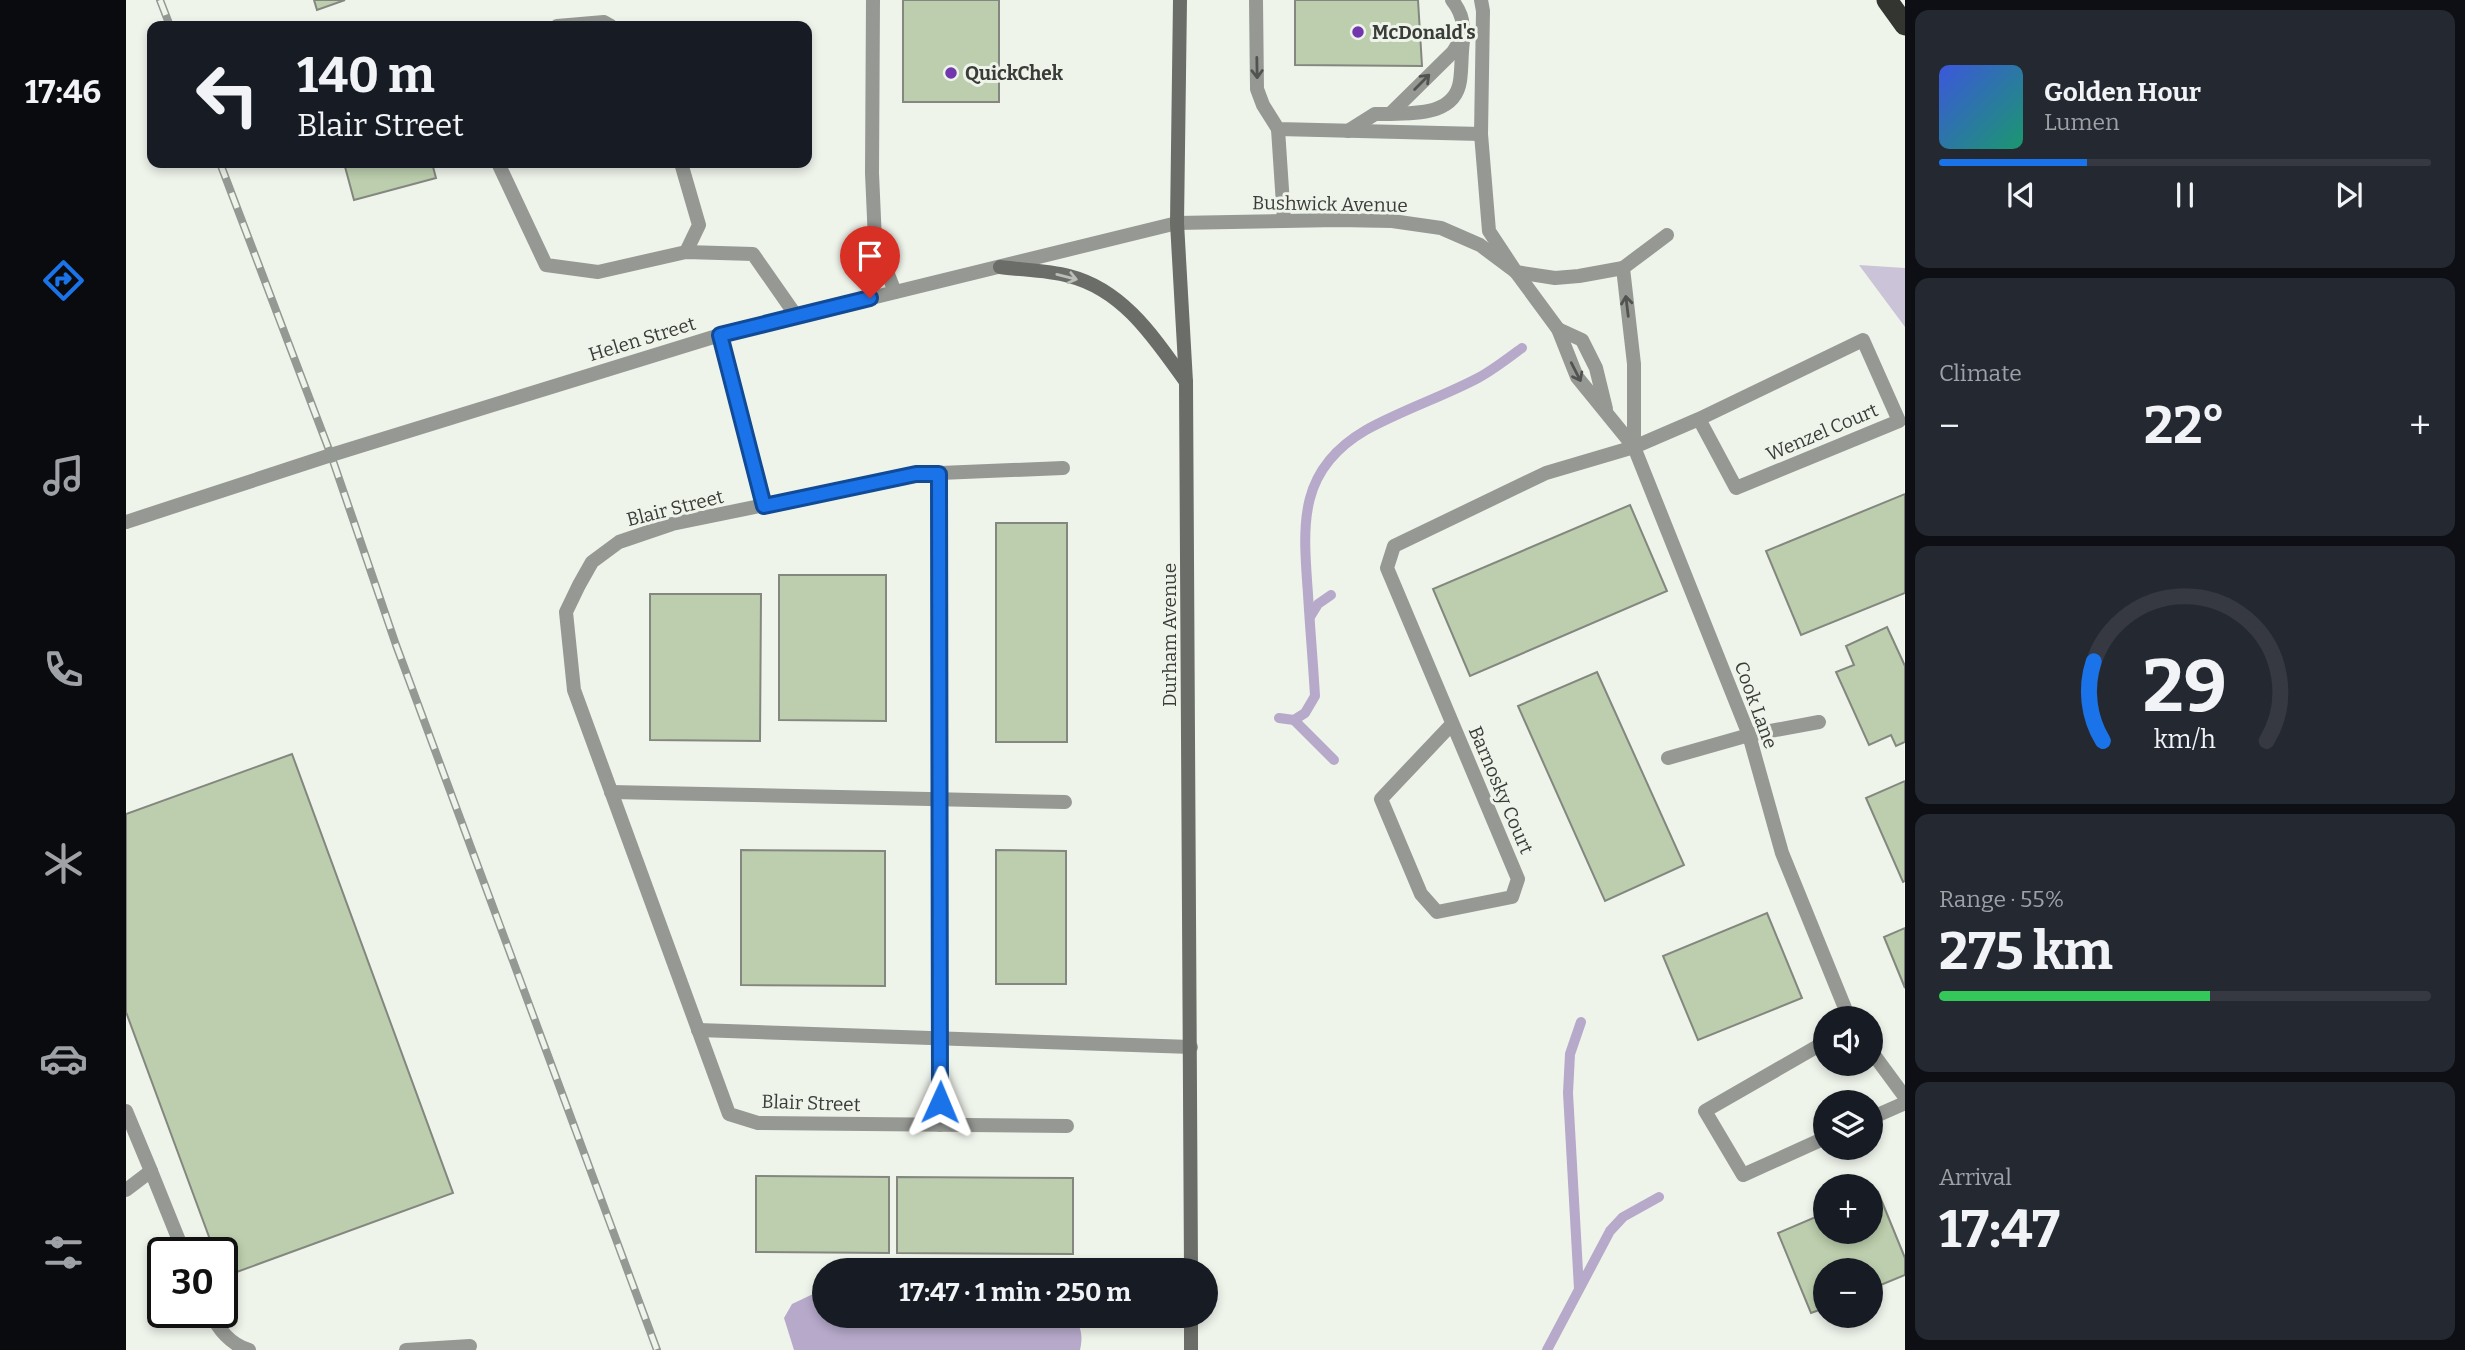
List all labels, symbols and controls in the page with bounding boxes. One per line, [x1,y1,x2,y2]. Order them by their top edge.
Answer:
place label: McDonald's [1372,21,1476,44]
marker: McDonald's [1350,24,1366,40]
text: 140 m [297,46,435,105]
icon: left [182,49,273,140]
one-way arrow [1250,56,1264,79]
place label: QuickChek [965,62,1064,85]
marker: QuickChek [943,65,959,81]
text: 17:46 [25,73,101,111]
one-way arrow [1414,74,1431,91]
text: Golden Hour [2044,77,2201,108]
text: Blair Street [297,106,464,144]
text: Lumen [2044,108,2120,136]
icon: previous [2002,176,2040,214]
icon: pause [2166,176,2204,214]
icon: next [2330,176,2368,214]
street label: Bushwick Avenue [1252,191,1408,217]
pin [840,226,900,298]
icon: arrive [851,237,889,275]
icon: directions [39,256,88,305]
one-way arrow [1055,271,1078,284]
one-way arrow [1621,295,1634,317]
street label: Helen Street [586,312,698,366]
text: Climate [1939,359,2022,387]
one-way arrow [1569,361,1583,382]
text: 22° [2144,394,2225,457]
street label: Wenzel Court [1763,398,1881,466]
text: − [1939,403,1960,449]
text: + [2409,403,2431,449]
icon: music [39,451,88,500]
street label: Blair Street [624,485,726,531]
street label: Durham Avenue [1158,563,1181,707]
text: 29 [2143,643,2227,730]
icon: phone [39,645,88,694]
street label: Cook Lane [1730,658,1782,752]
street label: Barnosky Court [1464,723,1538,857]
text: km/h [2154,725,2216,755]
icon: climate [39,839,88,888]
text: Range · 55% [1939,885,2064,913]
text: 275 km [1939,920,2113,983]
map controls [1813,1006,1883,1328]
button: sound [1813,1006,1883,1076]
icon: car [39,1034,88,1083]
position arrow [903,1065,977,1139]
street label: Blair Street [761,1090,861,1116]
button: layers [1813,1090,1883,1160]
text: Arrival [1939,1163,2012,1191]
button: + [1813,1174,1883,1244]
text: 17:47 [1939,1198,2060,1261]
icon: filters [39,1228,88,1277]
speed limit sign: 30 [147,1237,238,1328]
button: − [1813,1258,1883,1328]
text: 17:47 · 1 min · 250 m [899,1277,1131,1308]

